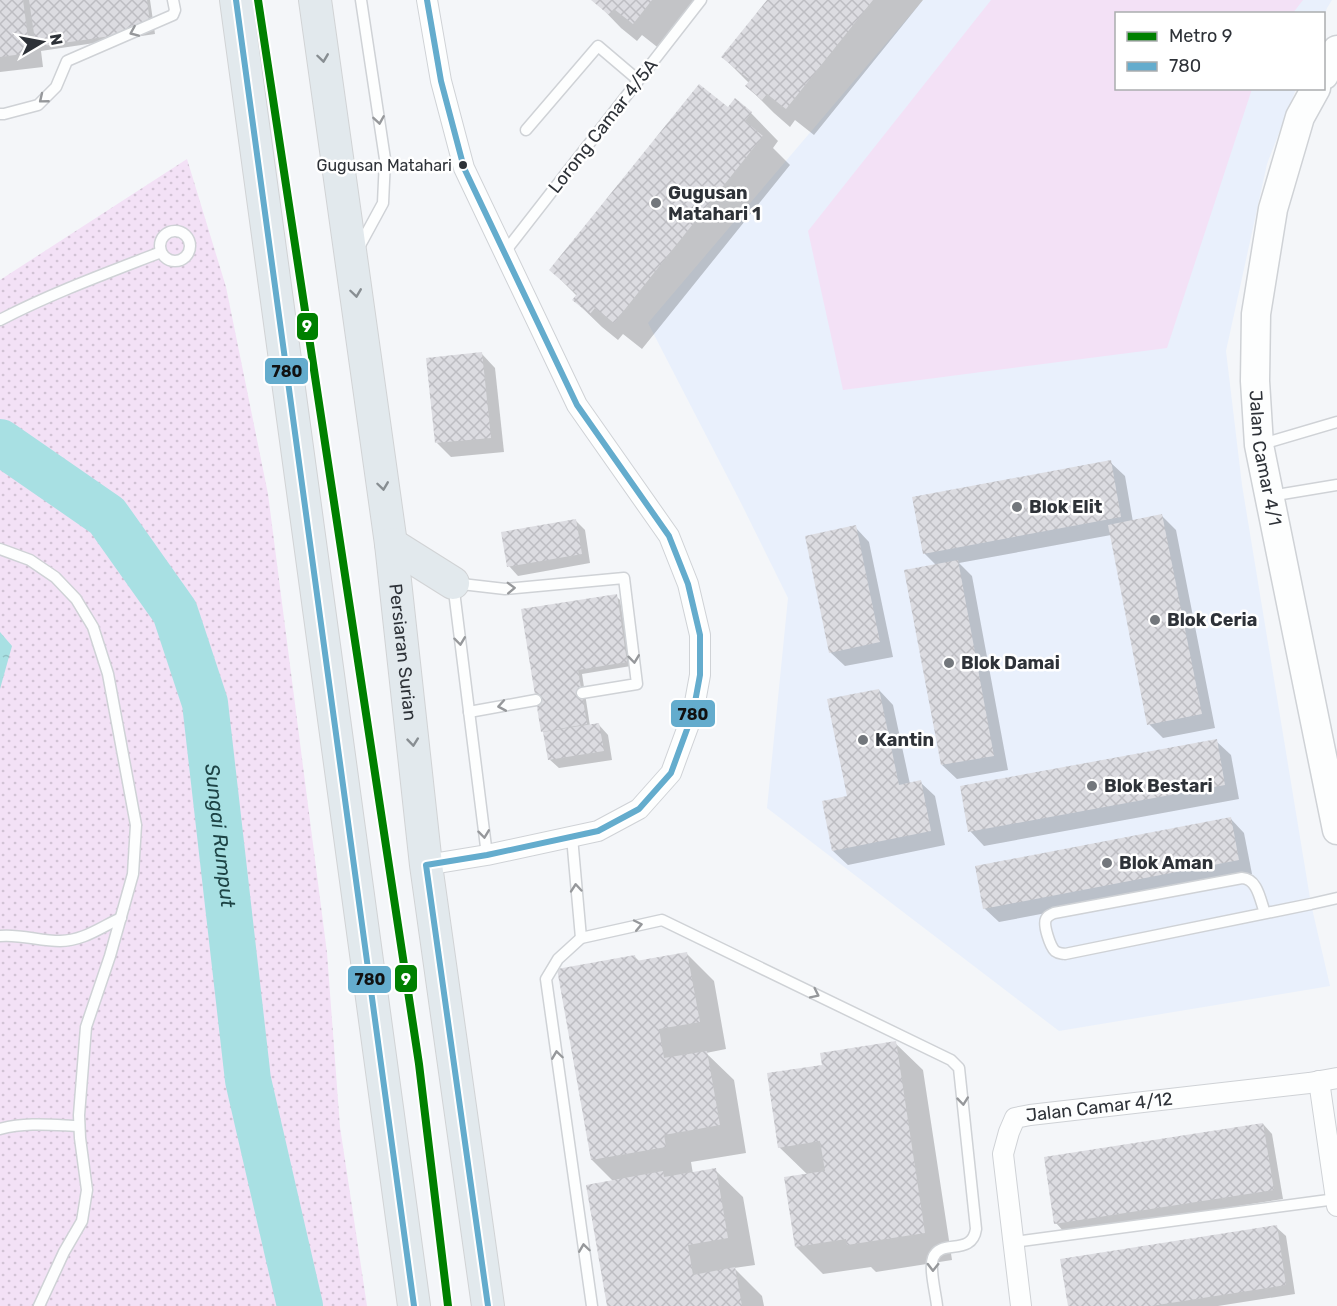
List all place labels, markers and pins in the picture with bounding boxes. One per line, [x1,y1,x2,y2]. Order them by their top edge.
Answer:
place label: Gugusan Matahari [317,156,452,175]
marker: Gugusan Matahari [457,159,469,171]
place label: Gugusan Matahari 1 [668,182,761,225]
marker: Gugusan Matahari 1 [649,196,663,210]
place label: Blok Elit [1029,496,1102,518]
marker: Blok Elit [1010,500,1024,514]
place label: Blok Ceria [1167,609,1257,631]
marker: Blok Ceria [1148,613,1162,627]
place label: Blok Damai [961,652,1060,674]
marker: Blok Damai [942,656,956,670]
place label: Kantin [875,729,934,751]
marker: Kantin [856,733,870,747]
place label: Blok Bestari [1104,775,1213,797]
marker: Blok Bestari [1085,779,1099,793]
place label: Blok Aman [1119,852,1213,874]
marker: Blok Aman [1100,856,1114,870]

